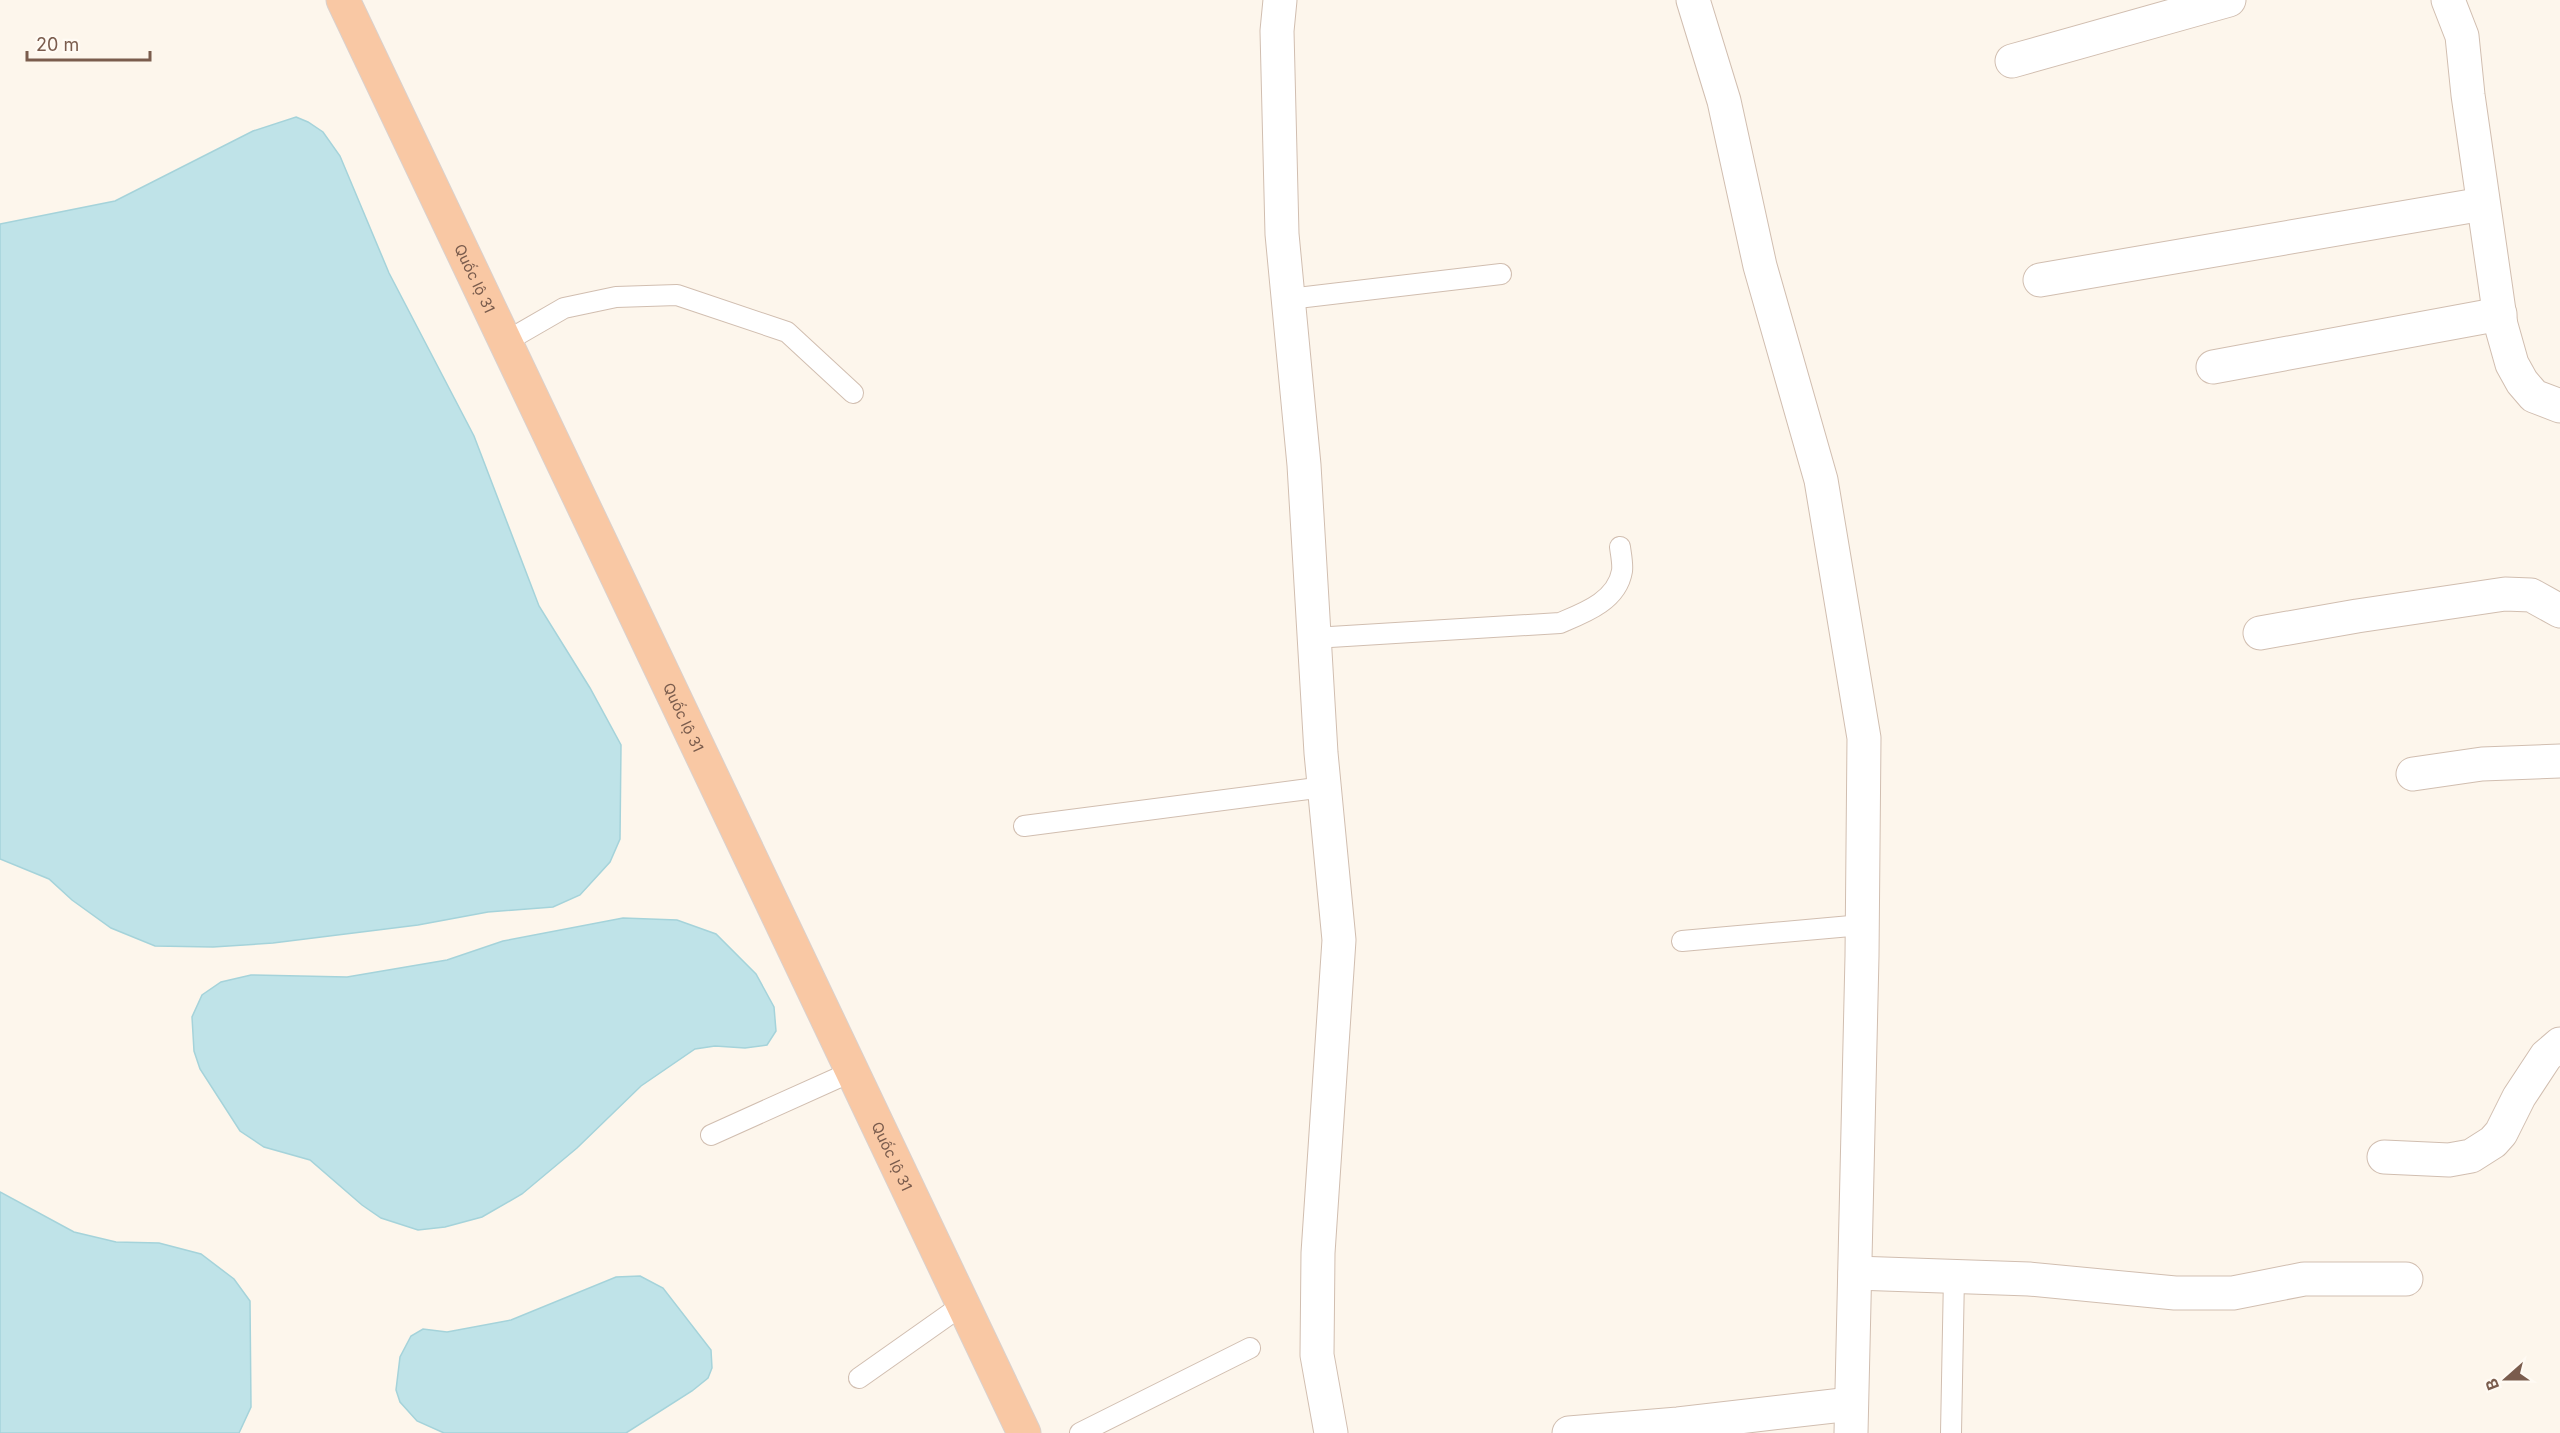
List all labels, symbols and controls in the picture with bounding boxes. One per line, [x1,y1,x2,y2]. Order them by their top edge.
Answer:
scale bar [27,24,150,62]
text: 20 m [36,34,79,55]
street label: Quốc lộ 31 [451,241,500,316]
street label: Quốc lộ 31 [659,679,708,755]
street label: Quốc lộ 31 [868,1118,917,1194]
north arrow [2476,1349,2536,1409]
text: B [2481,1376,2503,1393]

